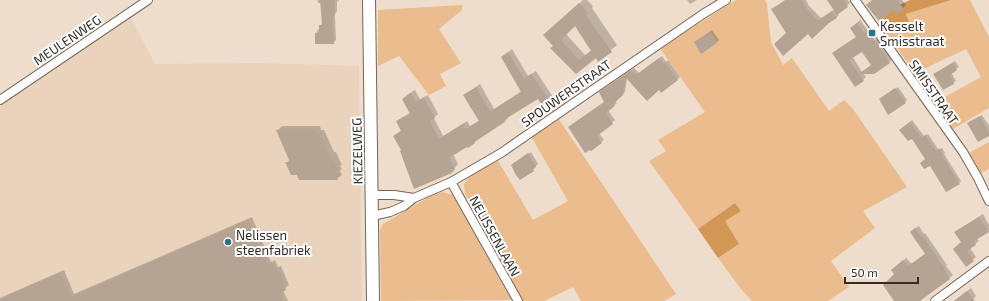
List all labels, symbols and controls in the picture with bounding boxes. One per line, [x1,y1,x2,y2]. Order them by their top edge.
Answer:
street label: MEULENWEG [30,12,104,68]
place label: Kesselt Smisstraat [880,18,945,49]
marker: Kesselt Smisstraat [867,28,877,38]
street label: SPOUWERSTRAAT [518,56,614,130]
street label: SMISSTRAAT [906,57,962,128]
street label: KIEZELWEG [348,117,366,185]
street label: NELISSENLAAN [466,193,524,279]
place label: Nelissen steenfabriek [236,227,311,258]
marker: Nelissen steenfabriek [223,237,233,247]
scale bar [845,259,918,285]
text: 50 m [851,265,878,279]

